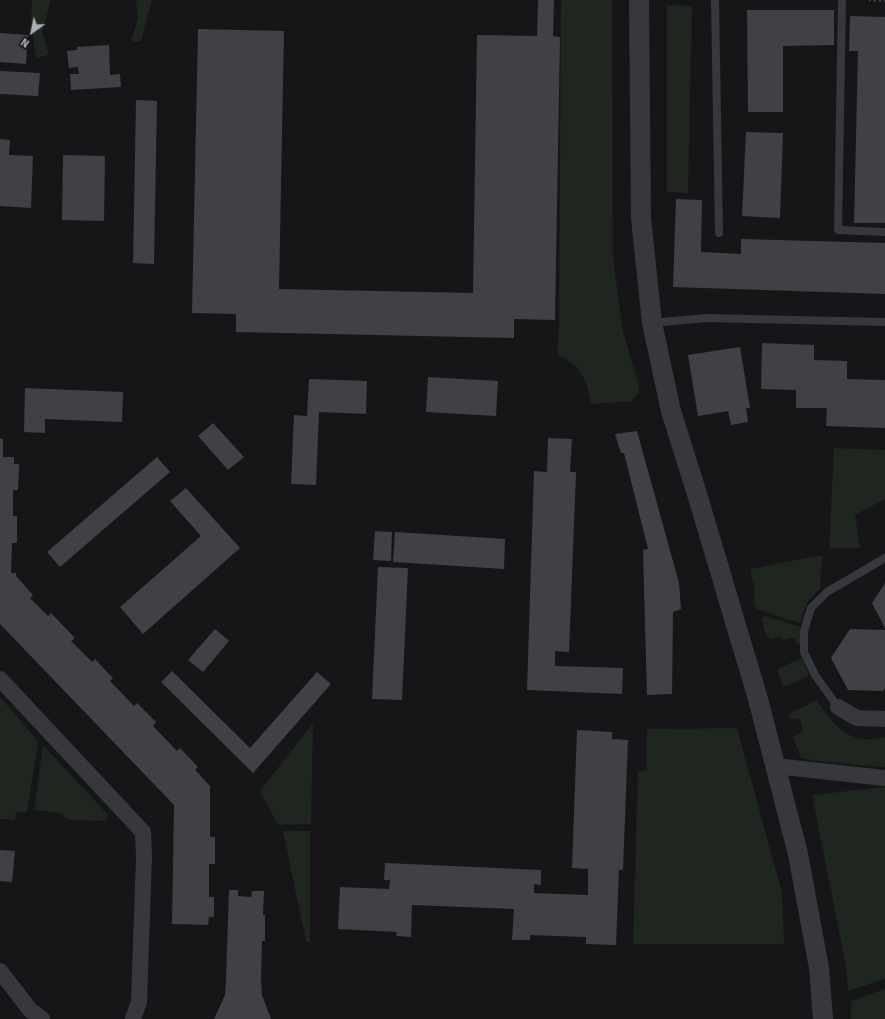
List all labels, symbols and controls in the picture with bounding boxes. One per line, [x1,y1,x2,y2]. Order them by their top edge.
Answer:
north arrow [12,12,52,52]
text: N [19,35,32,50]

